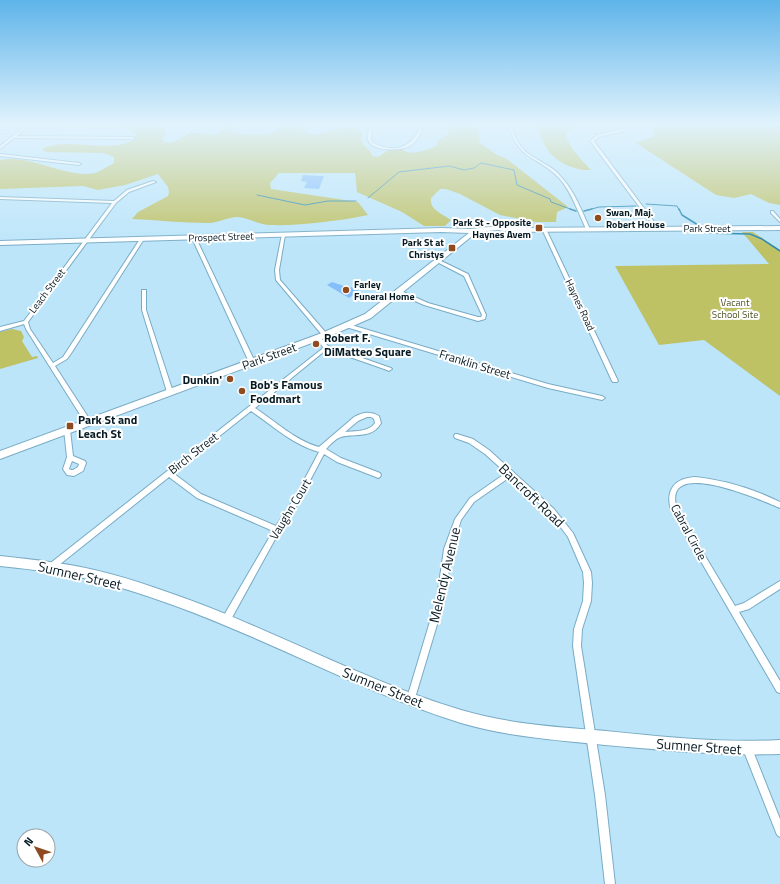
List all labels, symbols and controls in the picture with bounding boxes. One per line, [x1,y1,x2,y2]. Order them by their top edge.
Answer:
place label: Swan, Maj. Robert House [606,205,665,232]
marker: Swan, Maj. Robert House [593,213,603,223]
place label: Park St - Opposite Haynes Avem [453,215,531,242]
street label: Park Street [683,221,731,236]
marker: Park St - Opposite Haynes Avem [534,223,544,233]
street label: Prospect Street [188,228,254,246]
place label: Park St at Christys [402,235,444,262]
marker: Park St at Christys [447,243,457,253]
street label: Leach Street [25,265,69,316]
place label: Farley Funeral Home [354,277,415,304]
street label: Haynes Road [561,277,599,333]
marker: Farley Funeral Home [341,285,351,295]
park label: Vacant School Site [712,295,758,322]
place label: Robert F. DiMatteo Square [324,328,411,361]
street label: Park Street [239,337,300,375]
marker: Robert F. DiMatteo Square [311,339,321,349]
street label: Franklin Street [437,344,514,384]
place label: Dunkin' [182,370,222,389]
marker: Dunkin' [225,374,235,384]
place label: Bob's Famous Foodmart [250,375,323,408]
marker: Bob's Famous Foodmart [237,386,247,396]
place label: Park St and Leach St [78,410,137,443]
marker: Park St and Leach St [65,421,75,431]
street label: Birch Street [164,427,223,479]
street label: Bancroft Road [494,458,570,532]
street label: Vaughn Court [264,474,316,543]
street label: Cabral Circle [666,500,712,564]
street label: Melendy Avenue [423,525,465,625]
street label: Sumner Street [36,555,124,595]
street label: Sumner Street [340,661,427,713]
street label: Sumner Street [656,733,742,759]
north arrow [16,828,56,868]
text: N [20,834,37,850]

